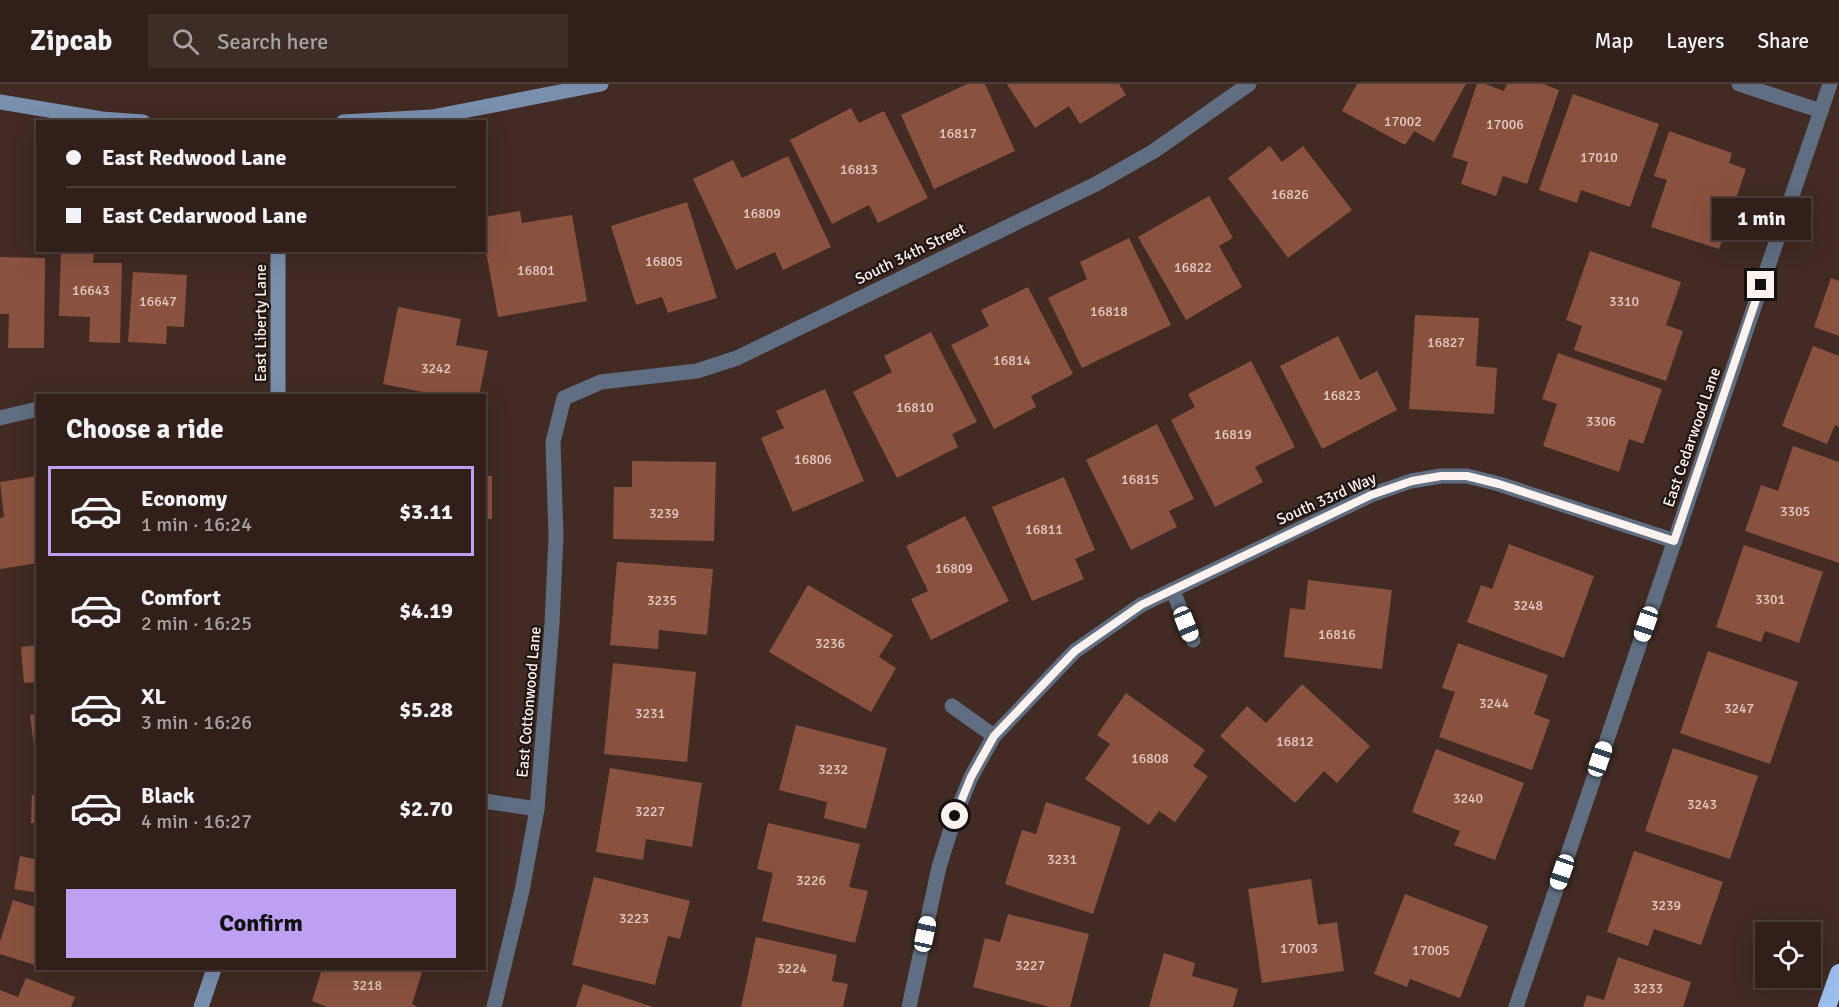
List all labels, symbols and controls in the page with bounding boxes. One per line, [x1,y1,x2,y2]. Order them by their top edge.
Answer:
search box [148,14,568,68]
text: Zipcab [30,24,112,58]
icon: search [169,25,202,58]
text: Search here [217,28,328,55]
text: Map [1595,28,1633,54]
text: Layers [1666,28,1724,54]
text: Share [1757,28,1809,54]
house number: 17002 [1384,113,1422,130]
house number: 17006 [1486,116,1524,133]
house number: 16817 [939,125,977,142]
text: East Redwood Lane [102,144,286,171]
house number: 17010 [1580,149,1618,166]
house number: 16813 [840,161,878,178]
house number: 16826 [1271,186,1309,203]
callout: 1 min [1712,198,1810,240]
text: East Cedarwood Lane [102,202,307,229]
house number: 16809 [743,205,781,222]
text: 1 min [1737,206,1786,231]
street label: South 34th Street [852,218,969,289]
house number: 16805 [645,253,683,270]
house number: 16822 [1174,259,1212,276]
house number: 16801 [517,262,555,279]
street label: East Liberty Lane [251,264,271,382]
route end [1747,271,1774,298]
house number: 16643 [72,282,110,299]
house number: 16647 [139,293,177,310]
house number: 3310 [1609,293,1639,310]
house number: 16818 [1090,303,1128,320]
house number: 16827 [1427,334,1465,351]
house number: 16814 [993,352,1031,369]
house number: 3242 [421,360,451,377]
street label: East Cedarwood Lane [1659,365,1725,510]
house number: 16823 [1323,387,1361,404]
house number: 16810 [896,399,934,416]
text: Choose a ride [66,413,224,446]
house number: 3306 [1586,413,1616,430]
house number: 16819 [1214,426,1252,443]
house number: 16806 [794,451,832,468]
street label: South 33rd Way [1273,468,1380,530]
house number: 16815 [1121,471,1159,488]
icon: car [69,484,123,538]
text: Economy [141,485,227,512]
text: $3.11 [399,498,453,525]
house number: 3305 [1780,503,1810,520]
house number: 3239 [649,505,679,522]
text: 1 min · 16:24 [141,512,252,537]
house number: 16811 [1025,521,1063,538]
house number: 16809 [935,560,973,577]
icon: car [69,583,123,637]
text: Comfort [141,584,221,611]
house number: 3301 [1755,591,1785,608]
house number: 3235 [647,592,677,609]
text: $4.19 [399,597,453,624]
house number: 3248 [1513,597,1543,614]
car [1171,604,1201,644]
car [1632,604,1660,644]
text: 2 min · 16:25 [141,611,252,636]
street label: East Cottonwood Lane [512,626,546,779]
house number: 16816 [1318,626,1356,643]
house number: 3236 [815,635,845,652]
icon: car [69,682,123,736]
text: XL [141,683,166,710]
house number: 3244 [1479,695,1510,712]
text: $5.28 [399,696,453,723]
house number: 3247 [1724,700,1754,717]
house number: 3231 [635,705,665,722]
text: 3 min · 16:26 [141,710,252,735]
house number: 16812 [1276,733,1314,750]
car [1586,739,1614,779]
house number: 16808 [1131,750,1169,767]
house number: 3232 [818,761,848,778]
icon: car [69,781,123,835]
text: Black [141,782,195,809]
house number: 3240 [1453,790,1483,807]
text: $2.70 [399,795,453,822]
house number: 3243 [1687,796,1717,813]
route start [941,802,968,829]
house number: 3227 [635,803,665,820]
text: 4 min · 16:27 [141,809,252,834]
house number: 3231 [1047,851,1077,868]
car [1548,852,1576,892]
house number: 3226 [796,872,826,889]
button: Confirm [66,889,456,958]
house number: 3239 [1651,897,1681,914]
house number: 3223 [619,910,649,927]
car [912,915,938,953]
map controls [1755,922,1821,988]
button: locate [1755,922,1821,988]
house number: 17003 [1280,940,1318,957]
house number: 17005 [1412,942,1450,959]
house number: 3227 [1015,957,1045,974]
house number: 3224 [777,960,808,977]
house number: 3218 [352,977,382,994]
house number: 3233 [1633,980,1663,997]

